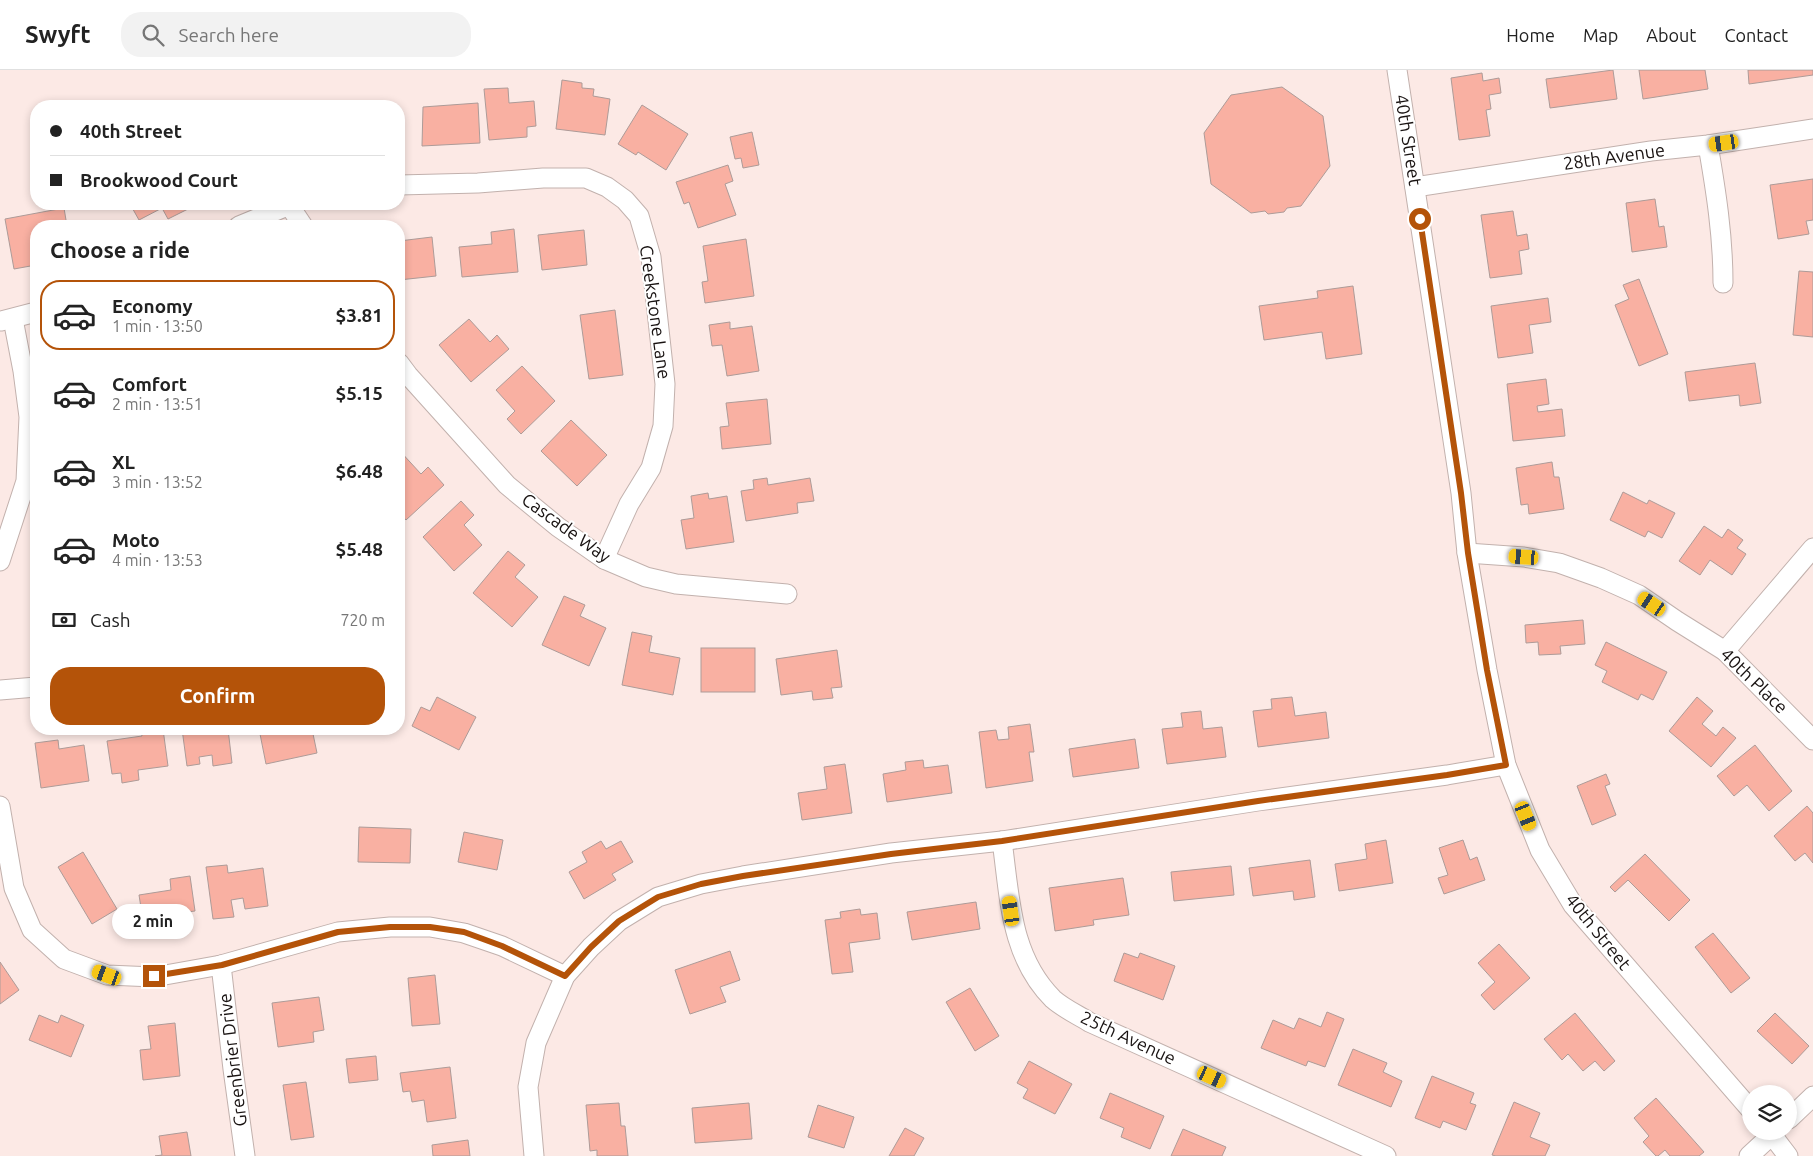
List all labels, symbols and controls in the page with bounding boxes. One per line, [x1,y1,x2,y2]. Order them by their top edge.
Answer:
search box [121,12,471,57]
text: Swyft [25,21,91,48]
icon: search [139,21,167,49]
text: Search here [179,24,279,46]
text: Home [1506,25,1555,45]
text: Map [1583,25,1618,45]
text: About [1646,25,1696,45]
text: Contact [1724,25,1788,45]
street label: 40th Street [1392,93,1426,187]
text: 40th Street [80,120,182,142]
car [1708,133,1739,153]
street label: 28th Avenue [1562,139,1666,173]
text: Brookwood Court [80,169,238,191]
route start [1409,208,1431,230]
text: Choose a ride [50,237,190,262]
street label: Creekstone Lane [637,244,675,380]
icon: car [52,293,97,338]
text: Economy [112,295,193,317]
text: $3.81 [335,304,383,326]
text: 1 min · 13:50 [112,317,203,335]
icon: car [52,371,97,416]
text: Comfort [112,373,187,395]
text: $5.15 [335,382,383,404]
text: 2 min · 13:51 [112,395,203,413]
icon: car [52,449,97,494]
text: XL [112,451,135,473]
text: $6.48 [335,460,383,482]
text: 3 min · 13:52 [112,473,203,491]
street label: Cascade Way [518,488,615,566]
icon: car [52,527,97,572]
text: Moto [112,529,160,551]
text: $5.48 [335,538,383,560]
car [1508,548,1539,566]
text: 4 min · 13:53 [112,551,203,569]
car [1635,589,1668,619]
icon: cash [50,606,78,634]
text: Cash [90,609,131,631]
text: 720 m [340,611,385,629]
street label: 40th Place [1717,644,1792,717]
button: Confirm [50,667,385,725]
car [1513,799,1538,833]
street label: 40th Street [1562,889,1636,973]
car [1001,895,1020,927]
callout: 2 min [113,904,195,938]
text: 2 min [133,912,173,930]
car [90,963,123,987]
route end [143,965,165,987]
street label: Greenbrier Drive [214,992,250,1128]
street label: 25th Avenue [1078,1006,1179,1068]
car [1195,1064,1228,1090]
map controls [1742,1085,1797,1140]
button: layers [1742,1085,1797,1140]

